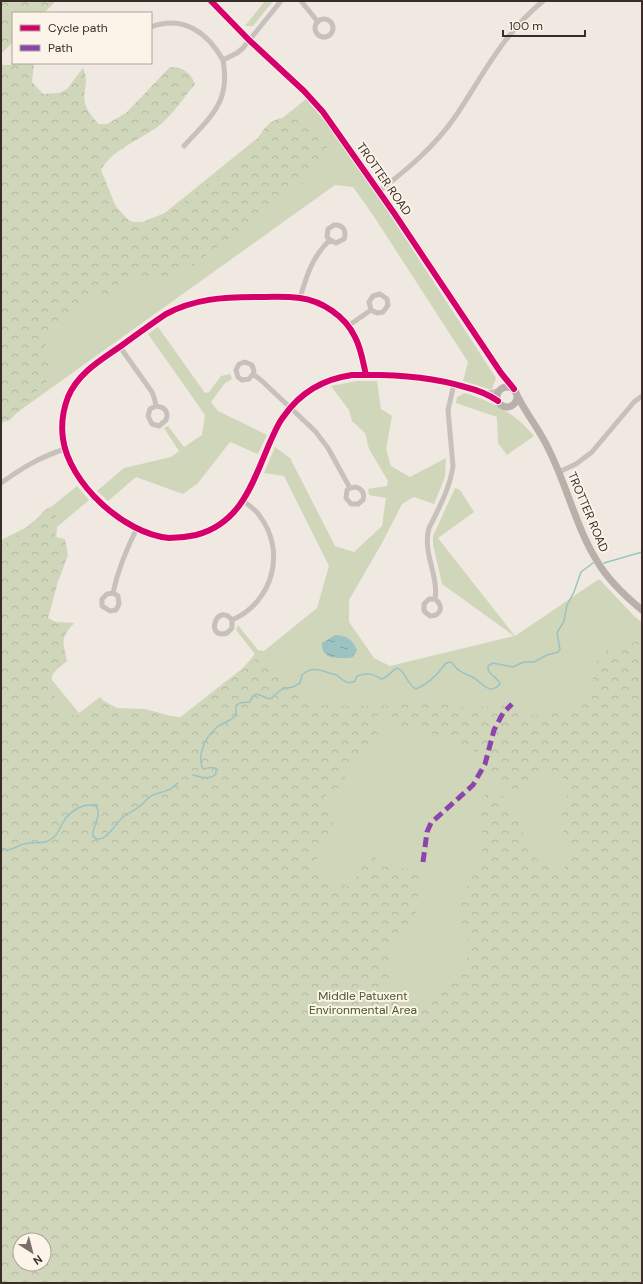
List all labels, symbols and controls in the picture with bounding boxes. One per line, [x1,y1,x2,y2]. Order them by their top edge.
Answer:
legend [12,12,152,64]
scale bar [503,12,585,38]
text: 100 m [509,18,543,34]
text: Cycle path [48,20,108,36]
text: Path [48,40,73,56]
street label: TROTTER ROAD [353,139,415,219]
street label: TROTTER ROAD [564,470,612,554]
park label: Middle Patuxent Environmental Area [309,988,417,1018]
north arrow [12,1232,52,1272]
text: N [31,1252,45,1268]

